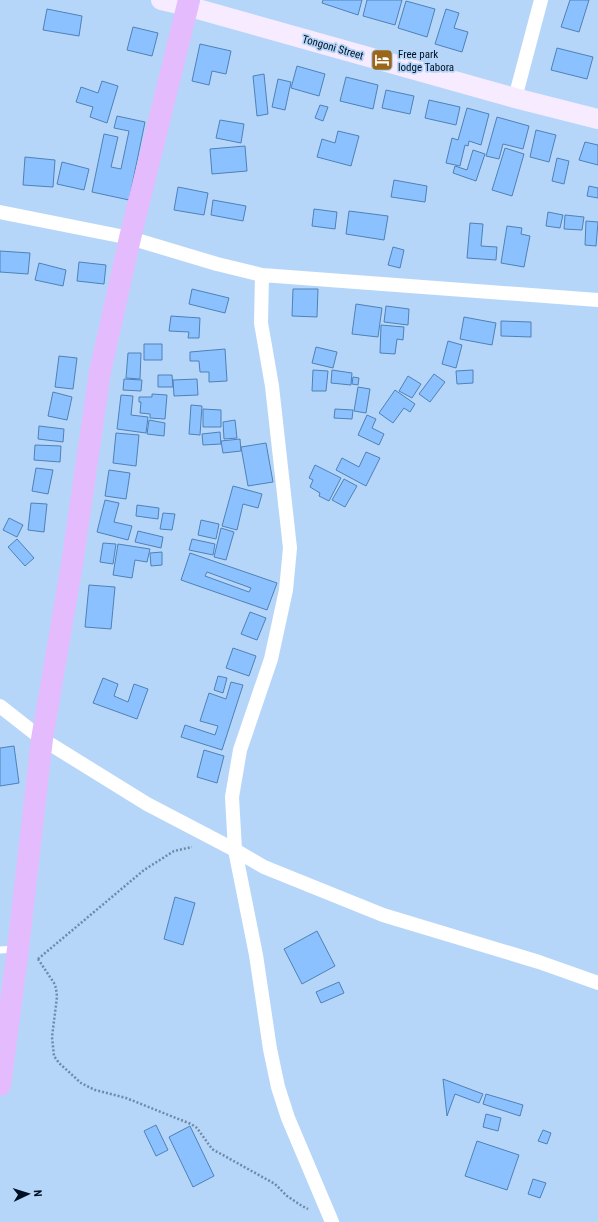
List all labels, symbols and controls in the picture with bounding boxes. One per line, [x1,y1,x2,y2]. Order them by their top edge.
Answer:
street label: Tongoni Street [301,33,365,62]
hotel icon: Free park lodge Tabora [369,47,395,73]
place label: Free park lodge Tabora [398,48,454,74]
north arrow [8,1174,48,1214]
text: N [31,1190,44,1197]

